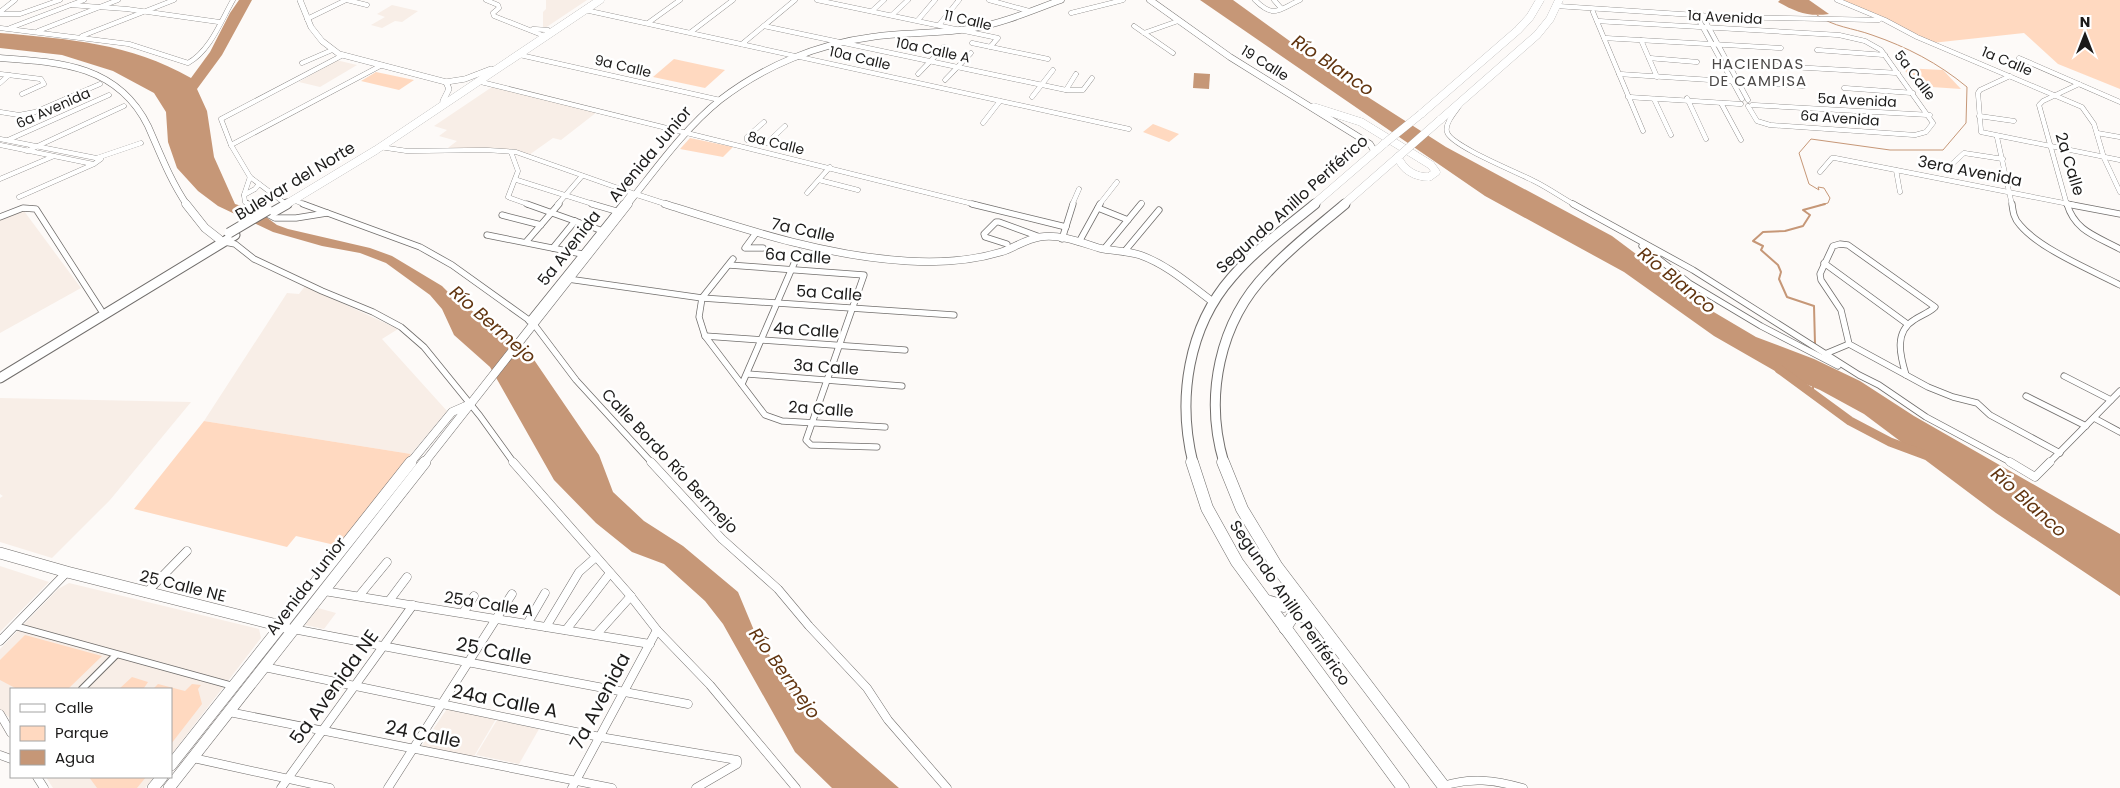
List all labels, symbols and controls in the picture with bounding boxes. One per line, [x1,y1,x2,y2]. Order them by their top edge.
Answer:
street label: 11 Calle [942,5,994,35]
street label: 1a Avenida [1687,5,1763,29]
north arrow [2060,10,2110,60]
text: N [2080,12,2090,32]
water label: Río Blanco [1287,28,1379,102]
street label: 10a Calle A [894,32,972,68]
street label: 10a Calle [827,41,893,75]
street label: 19 Calle [1237,41,1293,86]
street label: 1a Calle [1978,41,2036,81]
street label: 5a Calle [1890,46,1941,104]
street label: 9a Calle [593,50,654,82]
district label: HACIENDAS DE CAMPISA [1709,53,1807,91]
street label: 6a Avenida [13,83,93,133]
street label: 5a Avenida [1817,88,1897,112]
street label: Avenida Junior [603,101,697,207]
street label: 6a Avenida [1800,105,1880,131]
street label: 8a Calle [745,126,807,160]
street label: Segundo Anillo Periférico [1211,129,1373,279]
street label: 2a Calle [2049,129,2091,199]
street label: Bulevar del Norte [231,136,359,226]
street label: 3era Avenida [1916,150,2024,192]
street label: 5a Avenida [532,205,606,291]
street label: 7a Calle [769,212,837,248]
water label: Río Blanco [1633,241,1721,319]
street label: 6a Calle [764,242,832,270]
street label: 5a Calle [795,279,863,307]
water label: Río Bermejo [444,280,542,368]
street label: 4a Calle [772,316,840,344]
street label: 3a Calle [793,353,860,381]
street label: Calle Bordo Río Bermejo [596,383,744,539]
street label: 2a Calle [788,395,854,423]
water label: Río Blanco [1986,461,2072,543]
street label: Segundo Anillo Periférico [1224,516,1356,690]
street label: Avenida Junior [260,532,352,640]
street label: 25 Calle NE [137,564,229,608]
street label: 25a Calle A [443,586,536,622]
water label: Río Bermejo [743,622,827,724]
street label: 5a Avenida NE [283,624,385,750]
street label: 25 Calle [454,630,534,672]
street label: 7a Avenida [563,648,637,754]
street label: 24a Calle A [450,678,560,725]
legend [10,688,172,778]
text: Calle [55,697,93,718]
street label: 24 Calle [383,713,463,755]
text: Parque [55,722,108,743]
text: Agua [55,747,95,768]

